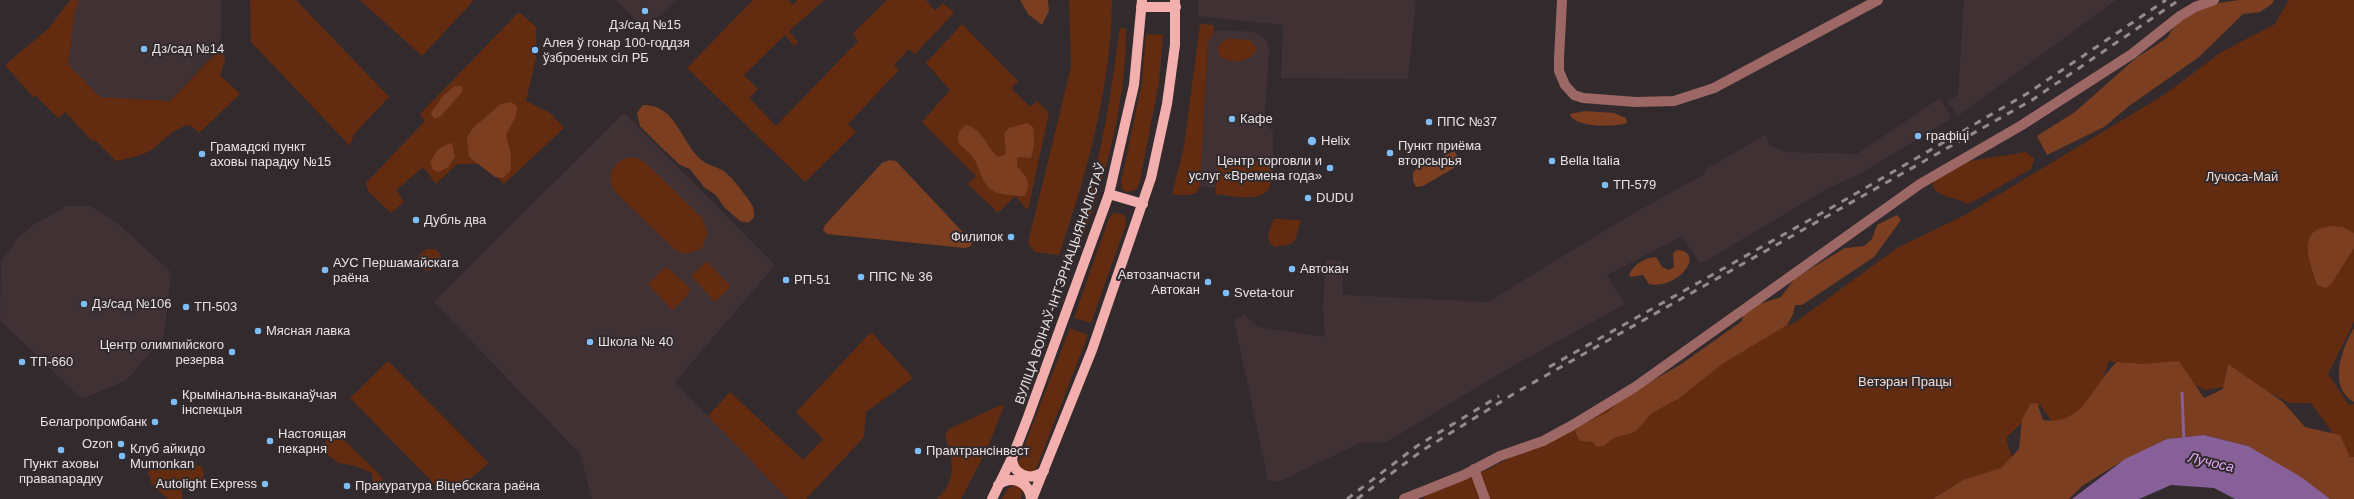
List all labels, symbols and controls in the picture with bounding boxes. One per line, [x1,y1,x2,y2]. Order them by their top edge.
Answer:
marker: Дз/сад №15 [640,6,650,16]
place label: Дз/сад №15 [609,17,681,33]
place label: Алея ў гонар 100-годдзя ўзброеных сіл РБ [543,35,690,66]
place label: Дз/сад №14 [152,41,224,57]
marker: Дз/сад №14 [139,44,149,54]
marker: Алея ў гонар 100-годдзя ўзброеных сіл РБ [530,45,540,55]
place label: Кафе [1240,111,1273,127]
marker: Кафе [1227,114,1237,124]
place label: ППС №37 [1437,114,1497,130]
marker: ППС №37 [1424,117,1434,127]
place label: графіці [1926,128,1969,144]
marker: графіці [1913,131,1923,141]
place label: Helix [1321,133,1350,149]
marker: Helix [1306,135,1318,147]
place label: Пункт приёма вторсырья [1398,138,1481,169]
place label: Грамадскі пункт аховы парадку №15 [210,139,331,170]
marker: Пункт приёма вторсырья [1385,148,1395,158]
marker: Грамадскі пункт аховы парадку №15 [197,149,207,159]
place label: Центр торговли и услуг «Времена года» [1189,153,1322,184]
place label: Bella Italia [1560,153,1620,169]
marker: Bella Italia [1547,156,1557,166]
street label: ВУЛІЦА ВОІНАЎ-ІНТЭРНАЦЫЯНАЛІСТАЎ [1012,161,1110,407]
marker: Центр торговли и услуг «Времена года» [1325,163,1335,173]
park label: Лучоса-Май [2206,169,2278,185]
place label: ТП-579 [1613,177,1656,193]
marker: ТП-579 [1600,180,1610,190]
place label: DUDU [1316,190,1354,206]
marker: DUDU [1303,193,1313,203]
place label: Дубль два [424,212,486,228]
marker: Дубль два [411,215,421,225]
place label: Филипок [951,229,1003,245]
marker: Филипок [1006,232,1016,242]
place label: АУС Першамайскага раёна [333,255,459,286]
place label: Автокан [1300,261,1349,277]
marker: Автокан [1287,264,1297,274]
marker: АУС Першамайскага раёна [320,265,330,275]
place label: Автозапчасти Автокан [1118,267,1200,298]
place label: ППС № 36 [869,269,933,285]
place label: РП-51 [794,272,831,288]
marker: ППС № 36 [856,272,866,282]
marker: РП-51 [781,275,791,285]
marker: Автозапчасти Автокан [1203,277,1213,287]
place label: Sveta-tour [1234,285,1294,301]
marker: Sveta-tour [1221,288,1231,298]
place label: Дз/сад №106 [92,296,171,312]
marker: Дз/сад №106 [79,299,89,309]
place label: ТП-503 [194,299,237,315]
marker: ТП-503 [181,302,191,312]
place label: Мясная лавка [266,323,350,339]
marker: Мясная лавка [253,326,263,336]
place label: Школа № 40 [598,334,673,350]
place label: Центр олимпийского резерва [100,337,224,368]
marker: Школа № 40 [585,337,595,347]
marker: Центр олимпийского резерва [227,347,237,357]
place label: ТП-660 [30,354,73,370]
marker: ТП-660 [17,357,27,367]
park label: Ветэран Працы [1858,374,1952,390]
place label: Крымінальна-выканаўчая інспекцыя [182,387,337,418]
marker: Крымінальна-выканаўчая інспекцыя [169,397,179,407]
place label: Белагропромбанк [40,414,147,430]
marker: Белагропромбанк [150,417,160,427]
place label: Настоящая пекарня [278,426,346,457]
place label: Ozon [82,436,113,452]
marker: Настоящая пекарня [265,436,275,446]
marker: Ozon [116,439,126,449]
place label: Клуб айкидо Mumonkan [130,441,205,472]
place label: Прамтрансінвест [926,443,1029,459]
marker: Пункт аховы правапарадку [56,445,66,455]
marker: Прамтрансінвест [913,446,923,456]
water label: Лучоса [2186,450,2236,476]
marker: Клуб айкидо Mumonkan [117,451,127,461]
place label: Пункт аховы правапарадку [19,456,103,487]
place label: Autolight Express [156,476,257,492]
place label: Пракуратура Віцебскага раёна [355,478,540,494]
marker: Autolight Express [260,479,270,489]
marker: Пракуратура Віцебскага раёна [342,481,352,491]

